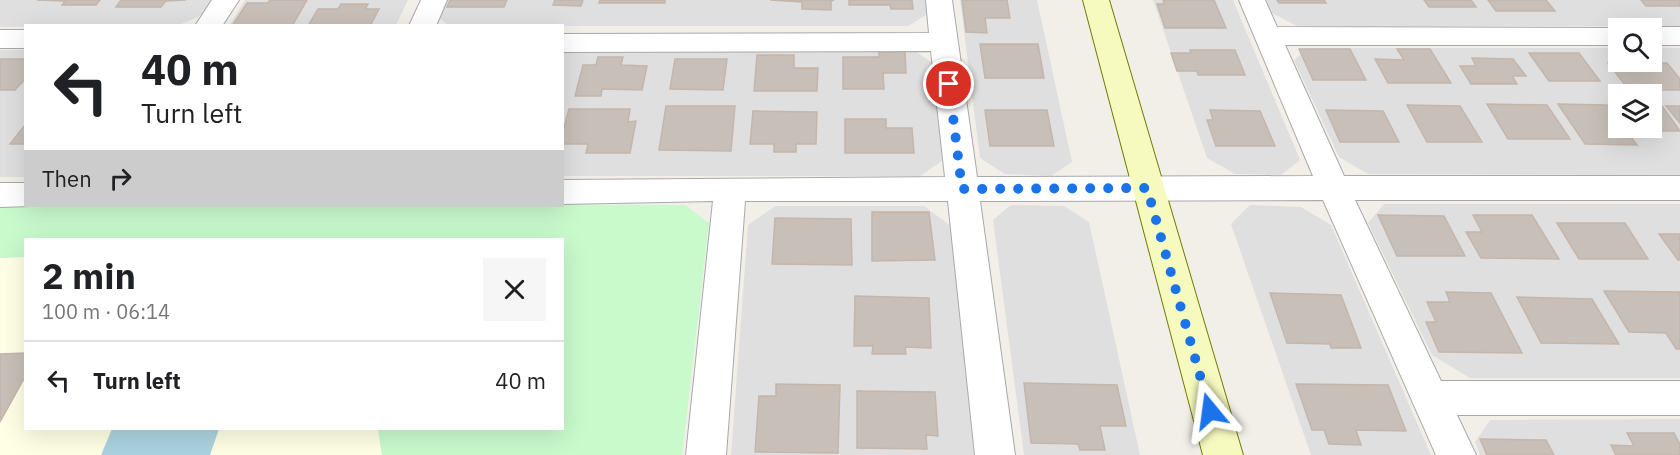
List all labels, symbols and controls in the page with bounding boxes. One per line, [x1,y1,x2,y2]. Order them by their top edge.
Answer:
map controls [1608,18,1662,138]
button: search [1608,18,1662,72]
text: 40 m [141,42,239,97]
icon: left [42,48,120,126]
pin [923,58,974,109]
icon: arrive [932,67,965,100]
button: layers [1608,84,1662,138]
text: Turn left [141,95,242,130]
icon: right [104,162,137,195]
text: Then [42,164,92,193]
text: 2 min [42,252,136,299]
button: close [483,258,546,321]
text: 100 m · 06:14 [42,298,170,325]
icon: left [42,364,75,397]
text: Turn left [93,366,181,395]
text: 40 m [495,366,546,395]
position arrow [1178,379,1242,443]

